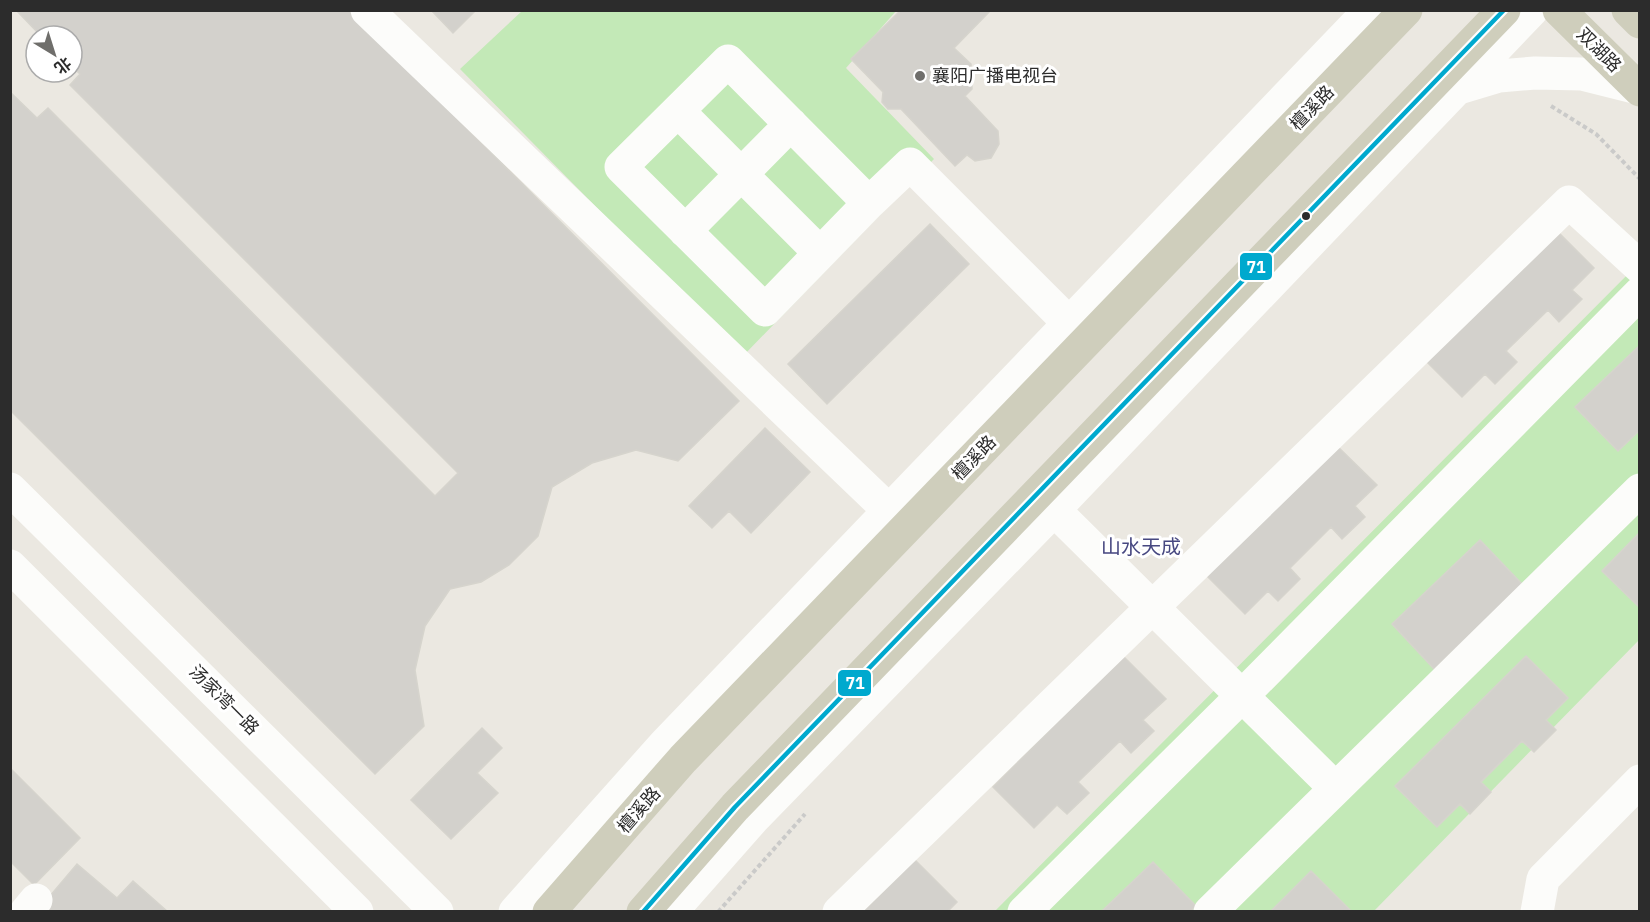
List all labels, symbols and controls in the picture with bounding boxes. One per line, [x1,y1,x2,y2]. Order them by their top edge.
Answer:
street label: 双湖路 [1572,22,1627,77]
north arrow [24,24,84,84]
text: 北 [51,53,76,79]
place label: 襄阳广播电视台 [932,64,1058,87]
marker: 襄阳广播电视台 [913,69,927,83]
street label: 檀溪路 [1285,80,1339,135]
unlabelled marker [1300,210,1312,222]
line badge: 71 [1239,252,1273,281]
text: 71 [1246,257,1266,277]
street label: 檀溪路 [947,430,1001,485]
district label: 山水天成 [1101,533,1181,560]
street label: 汤家湾一路 [184,660,264,740]
line badge: 71 [837,669,872,697]
text: 71 [845,673,865,693]
street label: 檀溪路 [612,782,665,838]

